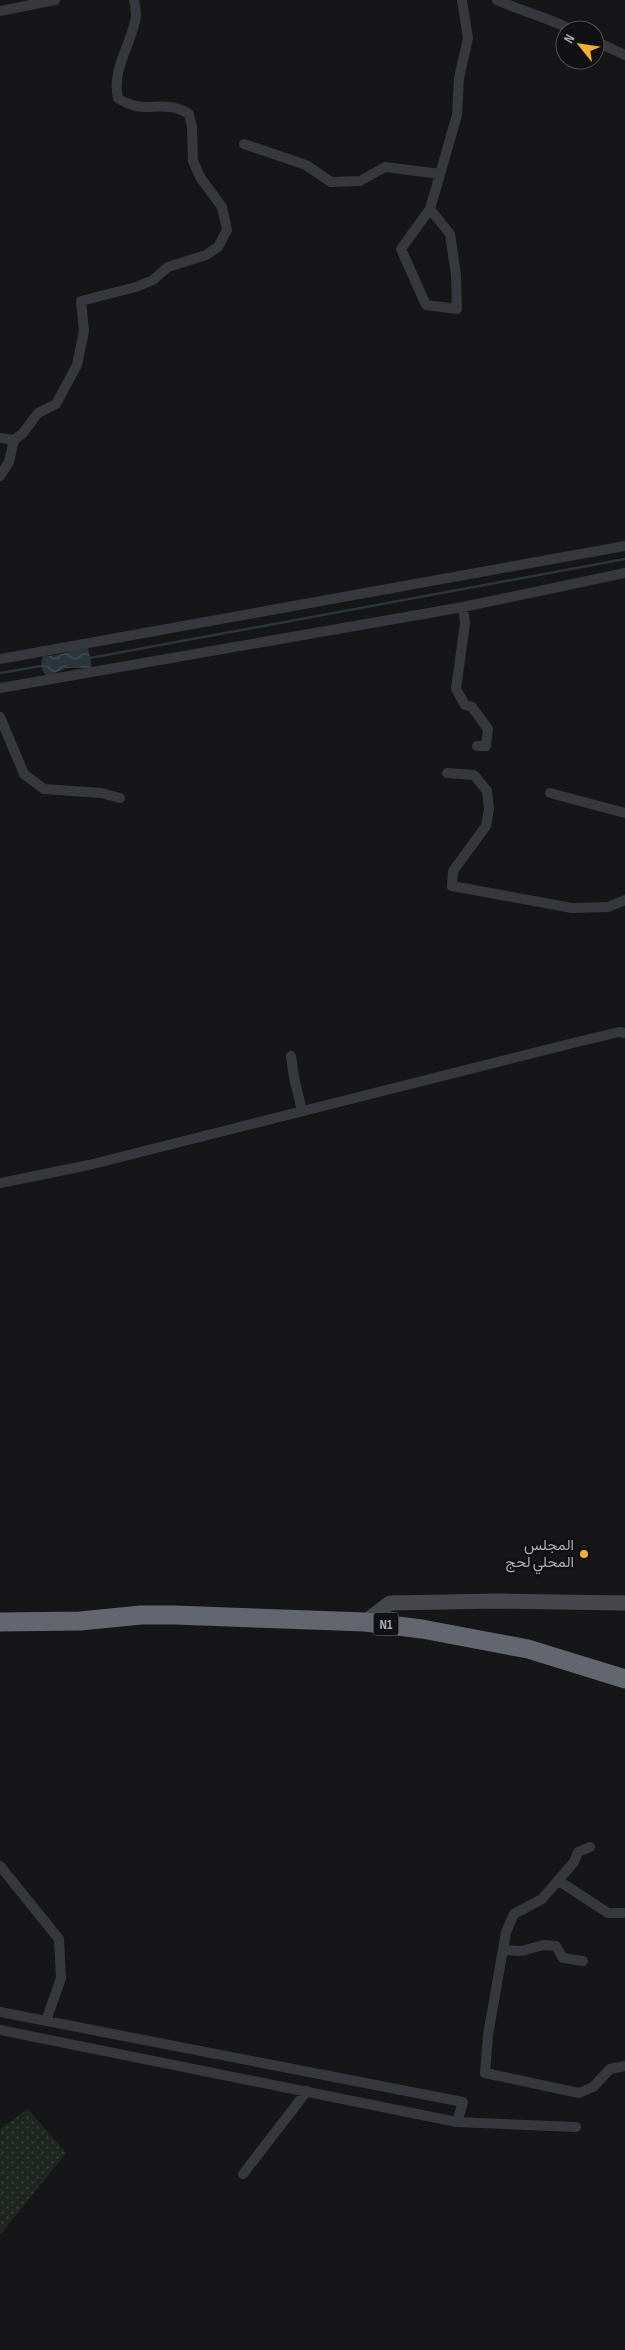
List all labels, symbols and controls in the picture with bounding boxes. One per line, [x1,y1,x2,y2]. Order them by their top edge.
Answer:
north arrow [555,20,605,70]
text: N [560,31,578,46]
place label: المجلس المحلي لحج [506,1536,574,1575]
marker: المجلس المحلي لحج [578,1548,590,1560]
road number: N1 [374,1612,398,1636]

